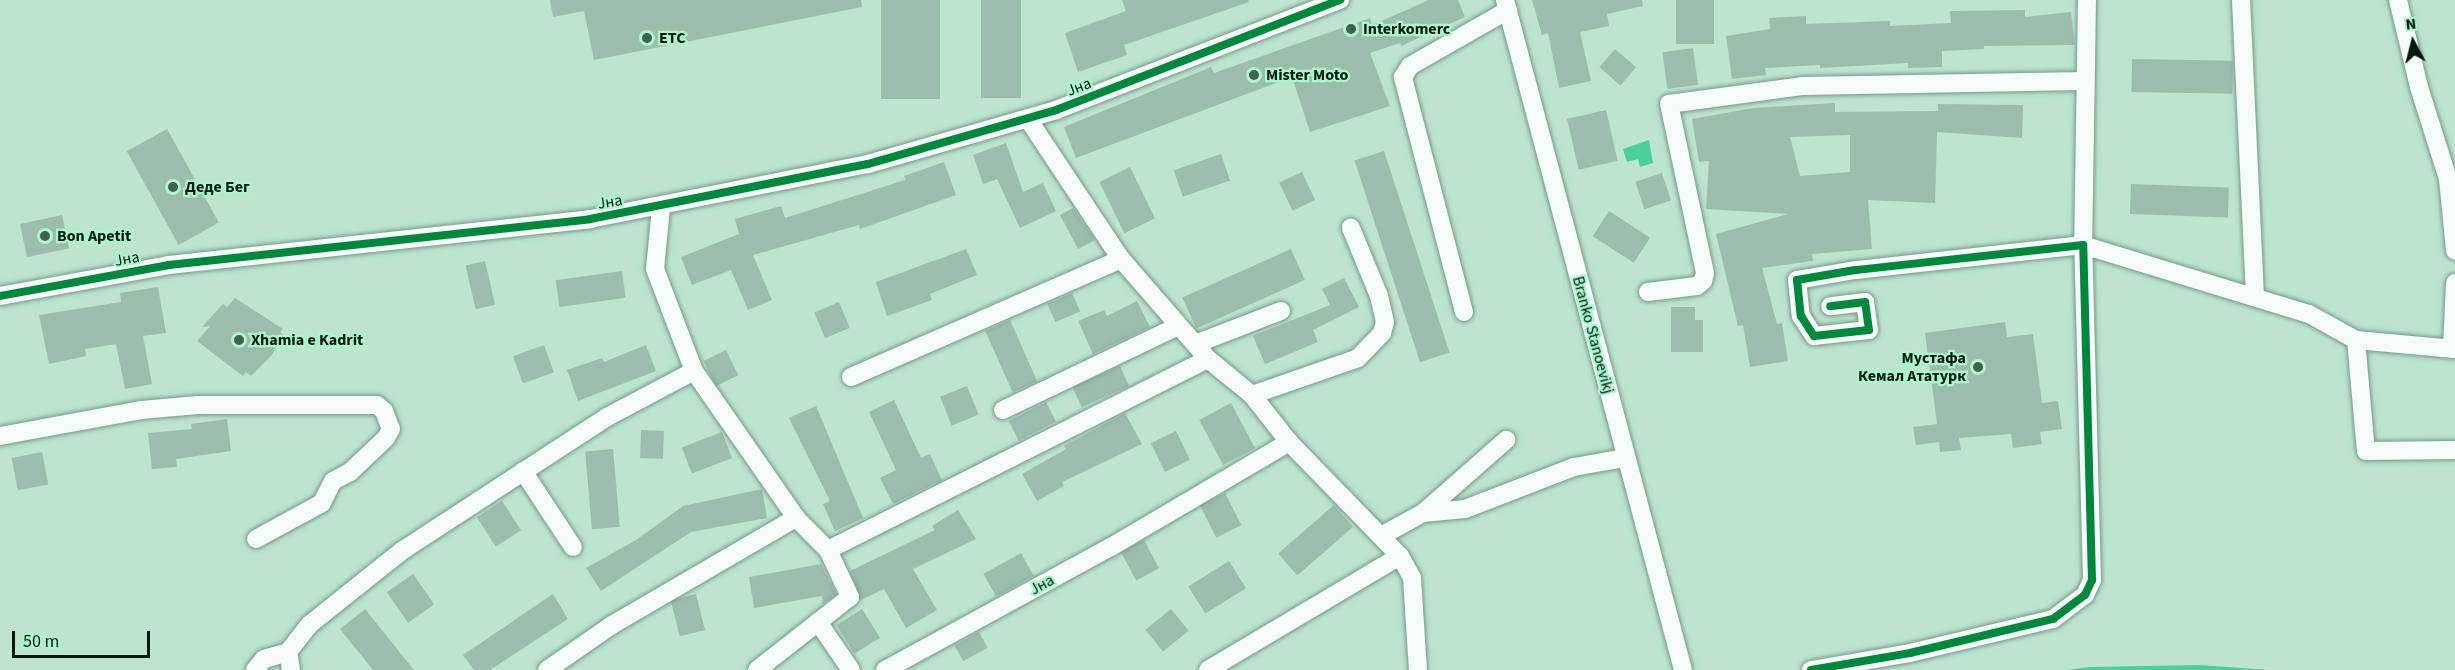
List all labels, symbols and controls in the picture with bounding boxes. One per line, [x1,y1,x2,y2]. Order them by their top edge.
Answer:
north arrow [2383,12,2443,72]
text: N [2404,13,2417,36]
place label: Interkomerc [1363,19,1450,39]
marker: Interkomerc [1344,22,1358,36]
place label: ETC [659,28,686,48]
marker: ETC [640,31,654,45]
place label: Mister Moto [1266,65,1348,85]
marker: Mister Moto [1247,68,1261,82]
street label: Јна [1064,74,1094,100]
place label: Деде Бег [185,177,250,197]
marker: Деде Бег [166,180,180,194]
street label: Јна [596,191,624,213]
place label: Bon Apetit [57,226,131,246]
marker: Bon Apetit [38,229,52,243]
street label: Јна [113,247,141,271]
street label: Branko Stanoevikj [1568,274,1618,396]
place label: Xhamia e Kadrit [251,330,363,350]
marker: Xhamia e Kadrit [232,333,246,347]
place label: Мустафа Кемал Ататурк [1858,348,1966,386]
marker: Мустафа Кемал Ататурк [1971,360,1985,374]
street label: Јна [1027,571,1057,599]
scale bar [15,619,153,657]
text: 50 m [23,629,59,654]

